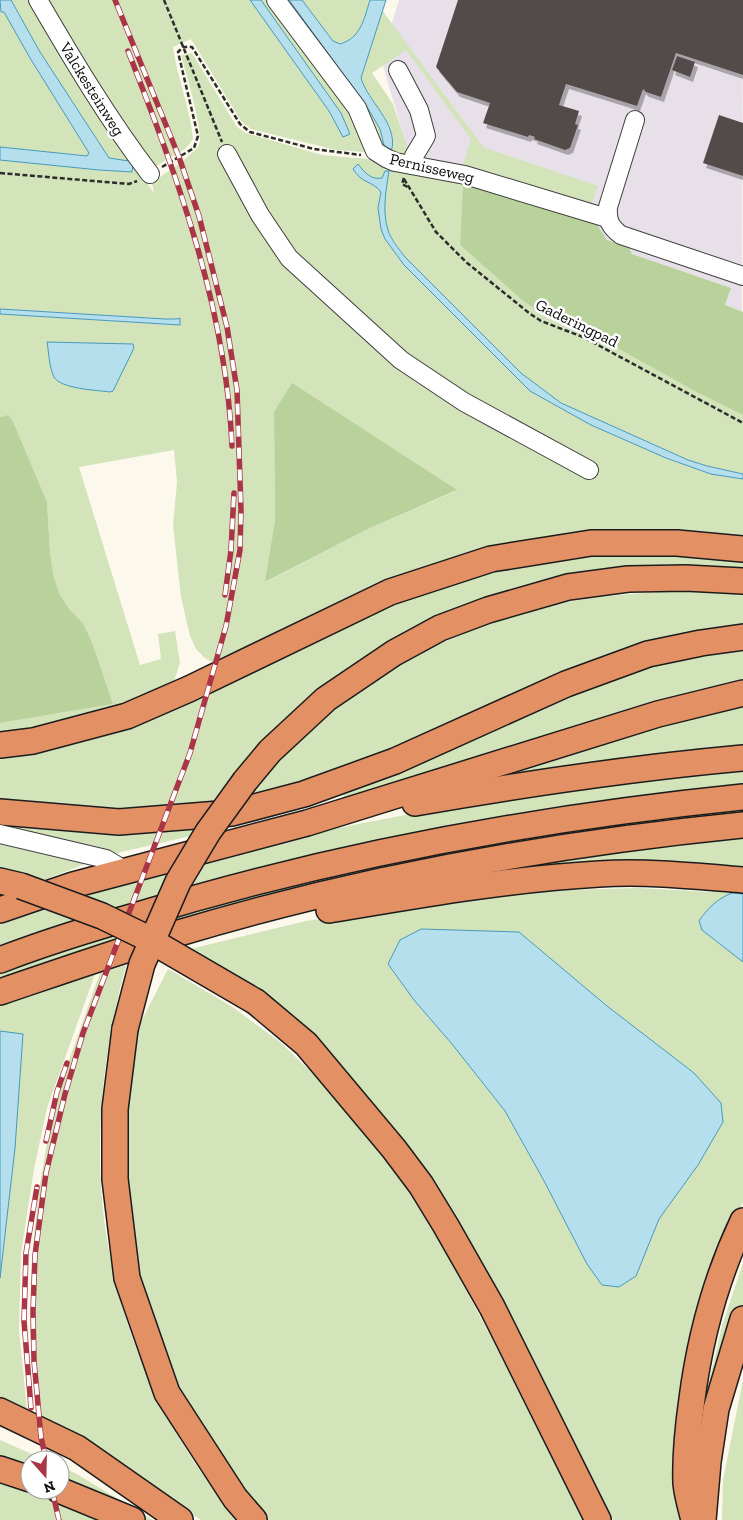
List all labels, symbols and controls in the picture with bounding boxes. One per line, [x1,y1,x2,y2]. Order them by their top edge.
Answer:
street label: Valckesteinweg [55,38,128,139]
street label: Pernisseweg [388,149,476,187]
street label: Gaderingpad [533,295,622,351]
north arrow [20,1450,70,1500]
text: N [41,1477,57,1497]

